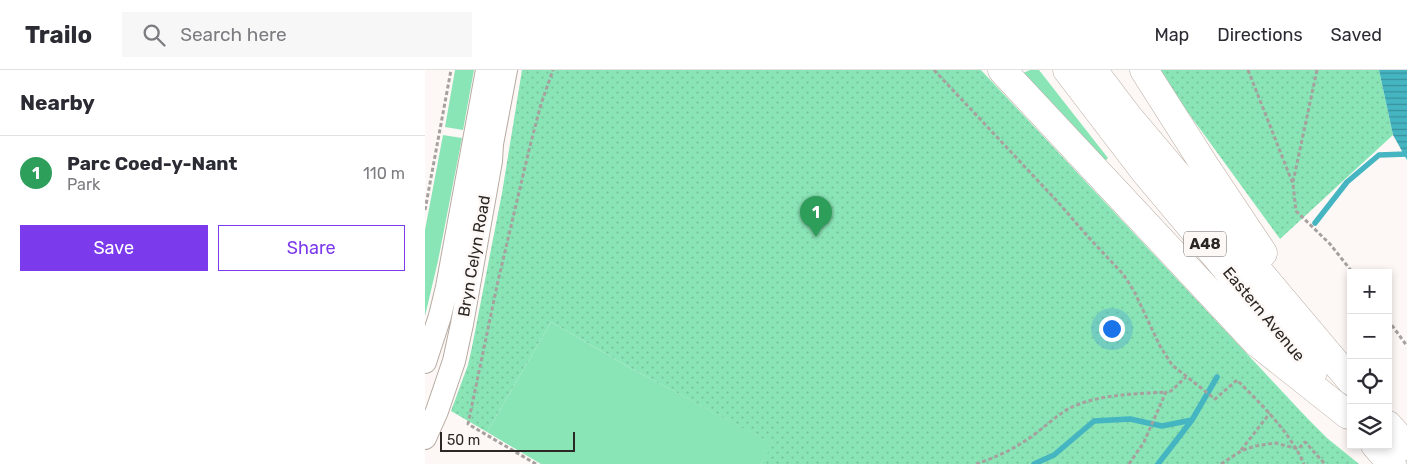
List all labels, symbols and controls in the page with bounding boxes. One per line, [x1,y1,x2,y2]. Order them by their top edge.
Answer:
search box [122,12,472,57]
text: Trailo [25,21,92,49]
icon: search [140,21,168,49]
text: Search here [180,23,287,46]
text: Map [1154,24,1189,46]
text: Directions [1217,24,1303,46]
text: Saved [1331,24,1382,46]
text: Nearby [20,90,95,115]
text: Parc Coed-y-Nant [67,152,237,175]
text: 1 [32,164,40,183]
text: 110 m [363,164,405,183]
text: Park [67,175,100,194]
street label: Bryn Celyn Road [454,194,494,318]
pin: 1 [800,196,832,237]
button: Save [20,225,208,271]
button: Share [218,225,405,271]
road number: A48 [1184,232,1226,256]
street label: Eastern Avenue [1219,263,1309,365]
map controls [1347,269,1392,449]
button: + [1347,269,1392,314]
button: − [1347,314,1392,359]
your location [1099,316,1125,342]
button: locate [1347,359,1392,404]
button: layers [1347,404,1392,449]
scale bar [440,429,575,452]
text: 50 m [447,432,480,449]

